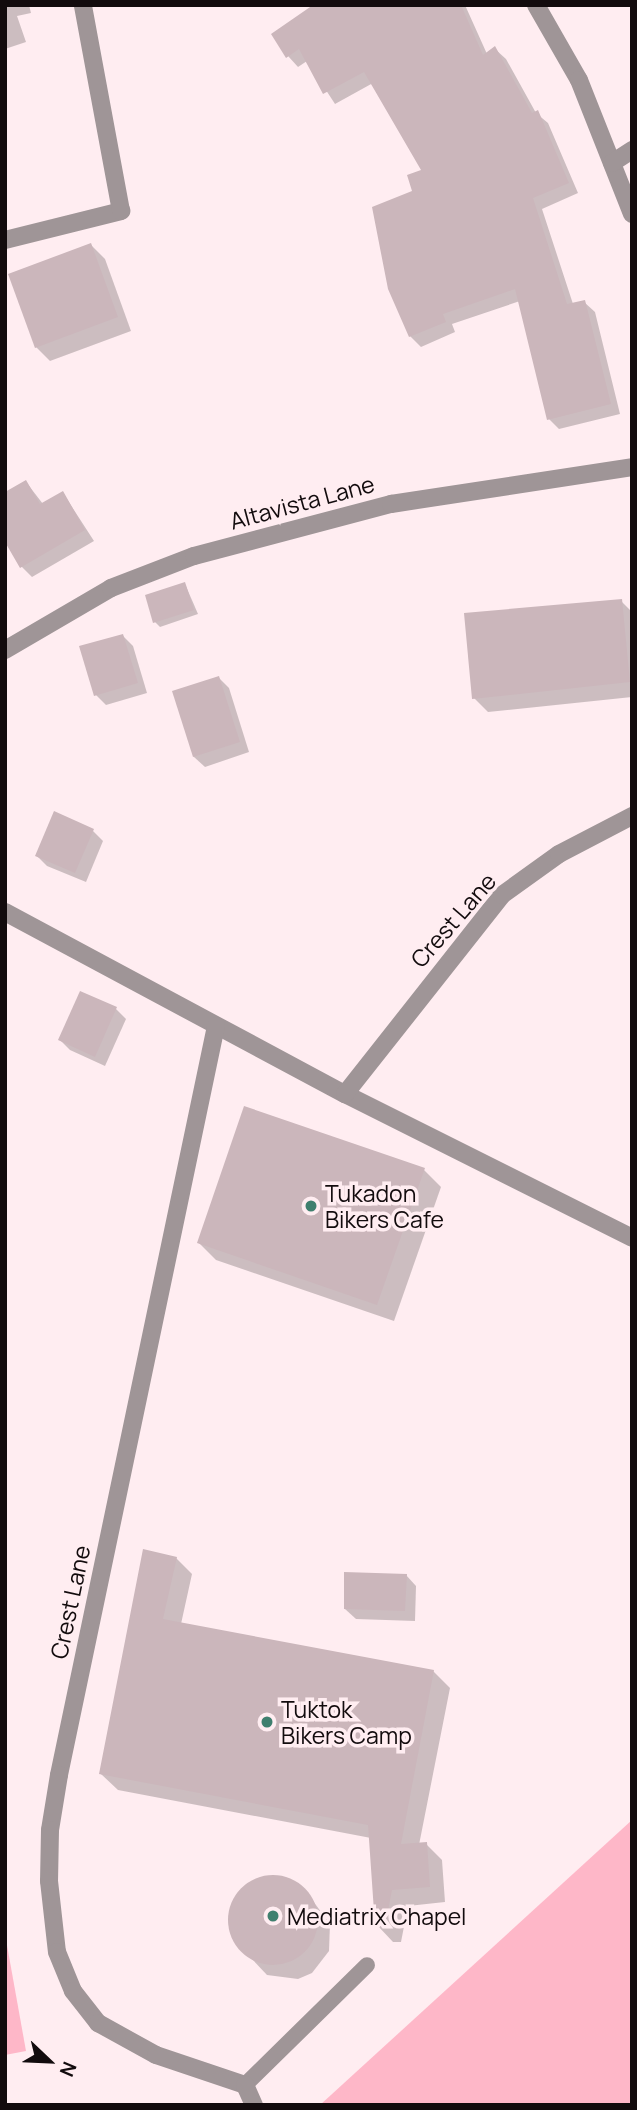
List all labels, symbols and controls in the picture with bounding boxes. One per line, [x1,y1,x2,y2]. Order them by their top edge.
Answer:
street label: Altavista Lane [227,469,377,535]
street label: Crest Lane [405,867,501,973]
place label: Tukadon Bikers Cafe [325,1179,444,1233]
marker: Tukadon Bikers Cafe [303,1198,319,1214]
street label: Crest Lane [45,1543,95,1661]
place label: Tuktok Bikers Camp [281,1695,412,1749]
marker: Tuktok Bikers Camp [259,1714,275,1730]
place label: Mediatrix Chapel [287,1902,466,1930]
marker: Mediatrix Chapel [265,1908,281,1924]
north arrow [14,2026,84,2096]
text: N [54,2058,83,2081]

